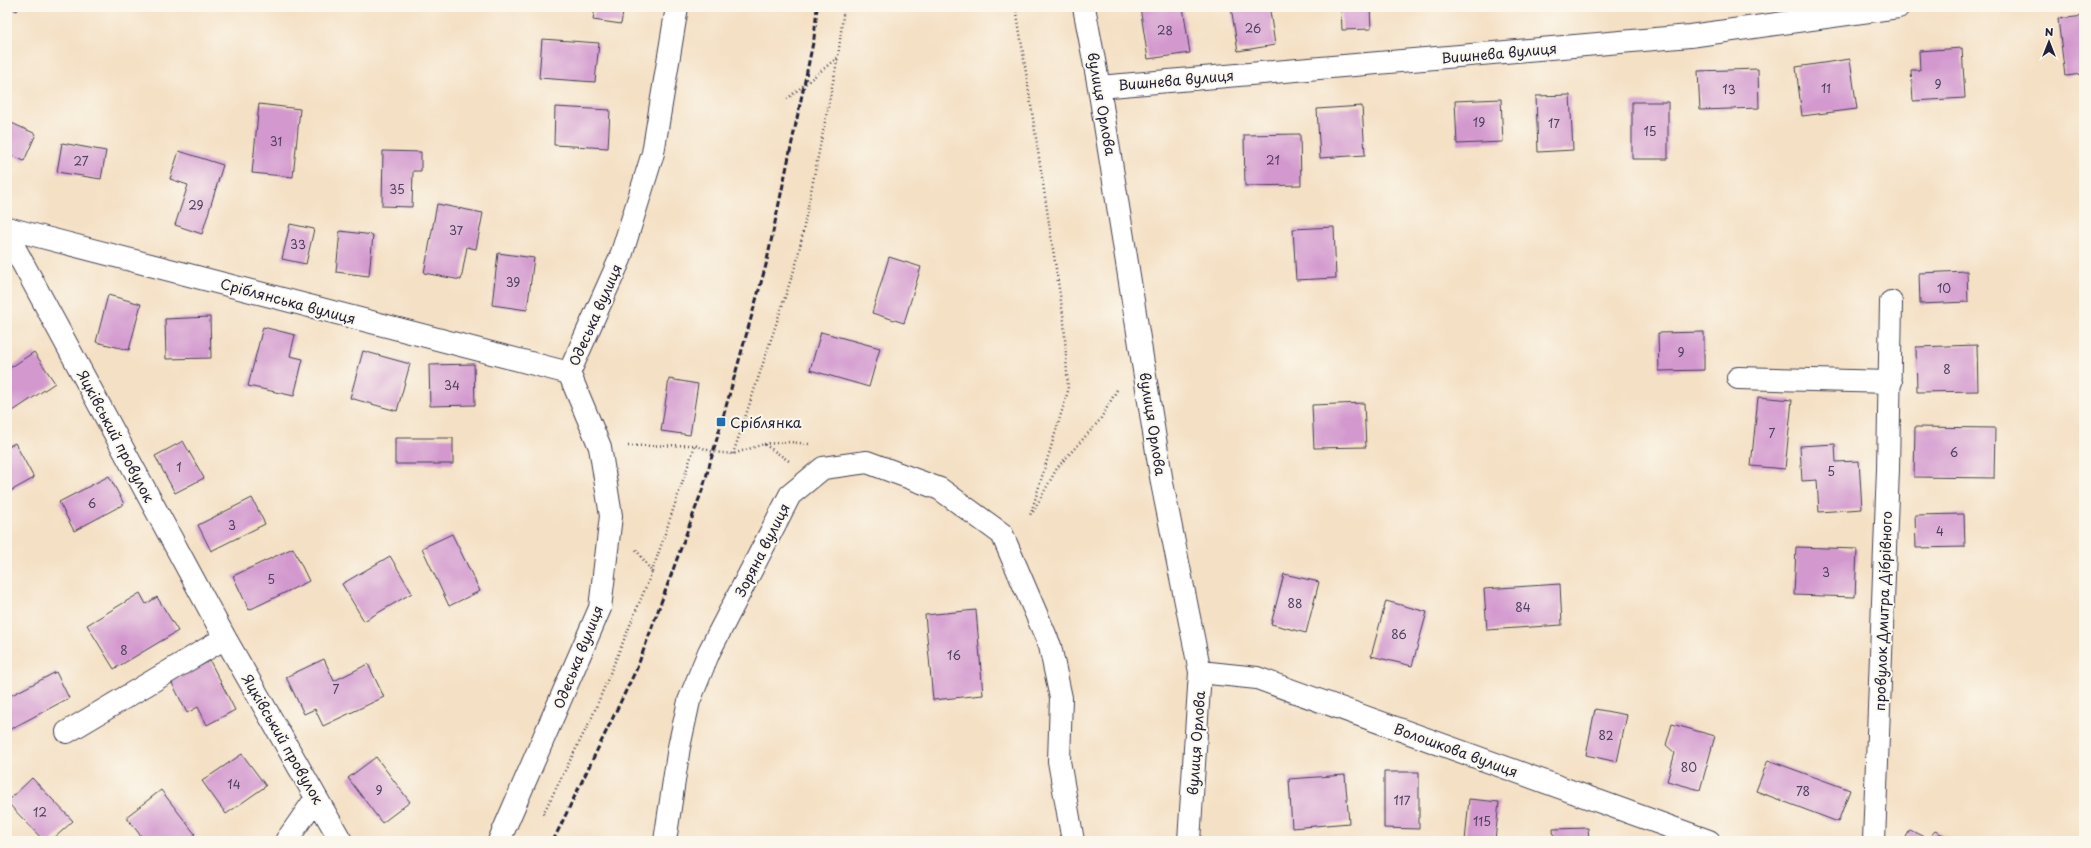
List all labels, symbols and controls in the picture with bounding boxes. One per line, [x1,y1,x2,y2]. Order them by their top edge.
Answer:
house number: 26 [1245,19,1261,37]
house number: 28 [1157,21,1173,39]
north arrow [2029,22,2069,62]
text: N [2045,23,2054,40]
street label: Вишнева вулиця [1440,37,1558,69]
street label: вулиця Орлова [1083,51,1121,157]
street label: Вишнева вулиця [1117,64,1235,96]
house number: 9 [1934,75,1942,93]
house number: 11 [1821,79,1831,97]
house number: 13 [1722,80,1736,98]
house number: 19 [1473,113,1485,131]
house number: 17 [1548,114,1560,132]
house number: 15 [1643,122,1657,140]
house number: 31 [270,132,282,150]
house number: 21 [1266,151,1280,169]
house number: 27 [74,152,89,170]
house number: 35 [389,180,405,198]
house number: 29 [188,196,204,214]
house number: 37 [449,221,464,239]
house number: 33 [290,235,306,253]
street label: Одеська вулиця [563,261,627,369]
street label: Сріблянська вулиця [218,273,358,329]
house number: 39 [506,273,520,291]
house number: 10 [1937,279,1951,297]
house number: 9 [1677,343,1685,361]
house number: 8 [1943,360,1951,378]
street label: Яцківський провулок [72,366,160,506]
street label: вулиця Орлова [1134,371,1172,477]
house number: 34 [444,376,460,394]
place label: Сріблянка [730,412,802,433]
marker: Сріблянка [715,416,727,428]
house number: 7 [1769,424,1776,442]
house number: 6 [1950,443,1958,461]
house number: 1 [176,458,182,476]
house number: 5 [1827,462,1835,480]
house number: 6 [88,494,96,512]
street label: Зоряна вулиця [729,500,795,600]
street label: провулок Дмитра Дібрівного [1869,511,1897,711]
house number: 3 [228,516,236,534]
house number: 4 [1936,522,1944,540]
house number: 3 [1822,563,1830,581]
house number: 5 [267,570,275,588]
house number: 88 [1288,594,1302,612]
house number: 84 [1515,598,1531,616]
street label: Одеська вулиця [548,602,608,712]
house number: 86 [1391,625,1407,643]
house number: 8 [120,641,128,659]
house number: 16 [947,646,961,664]
street label: Яцківський провулок [237,670,329,809]
house number: 7 [333,680,340,698]
street label: вулиця Орлова [1182,690,1210,796]
street label: Волошкова вулиця [1391,718,1521,782]
house number: 82 [1599,726,1614,744]
house number: 80 [1681,758,1697,776]
house number: 14 [227,775,241,793]
house number: 9 [375,781,383,799]
house number: 78 [1796,782,1810,800]
house number: 117 [1394,791,1411,809]
house number: 12 [33,803,47,821]
house number: 115 [1473,812,1491,830]

